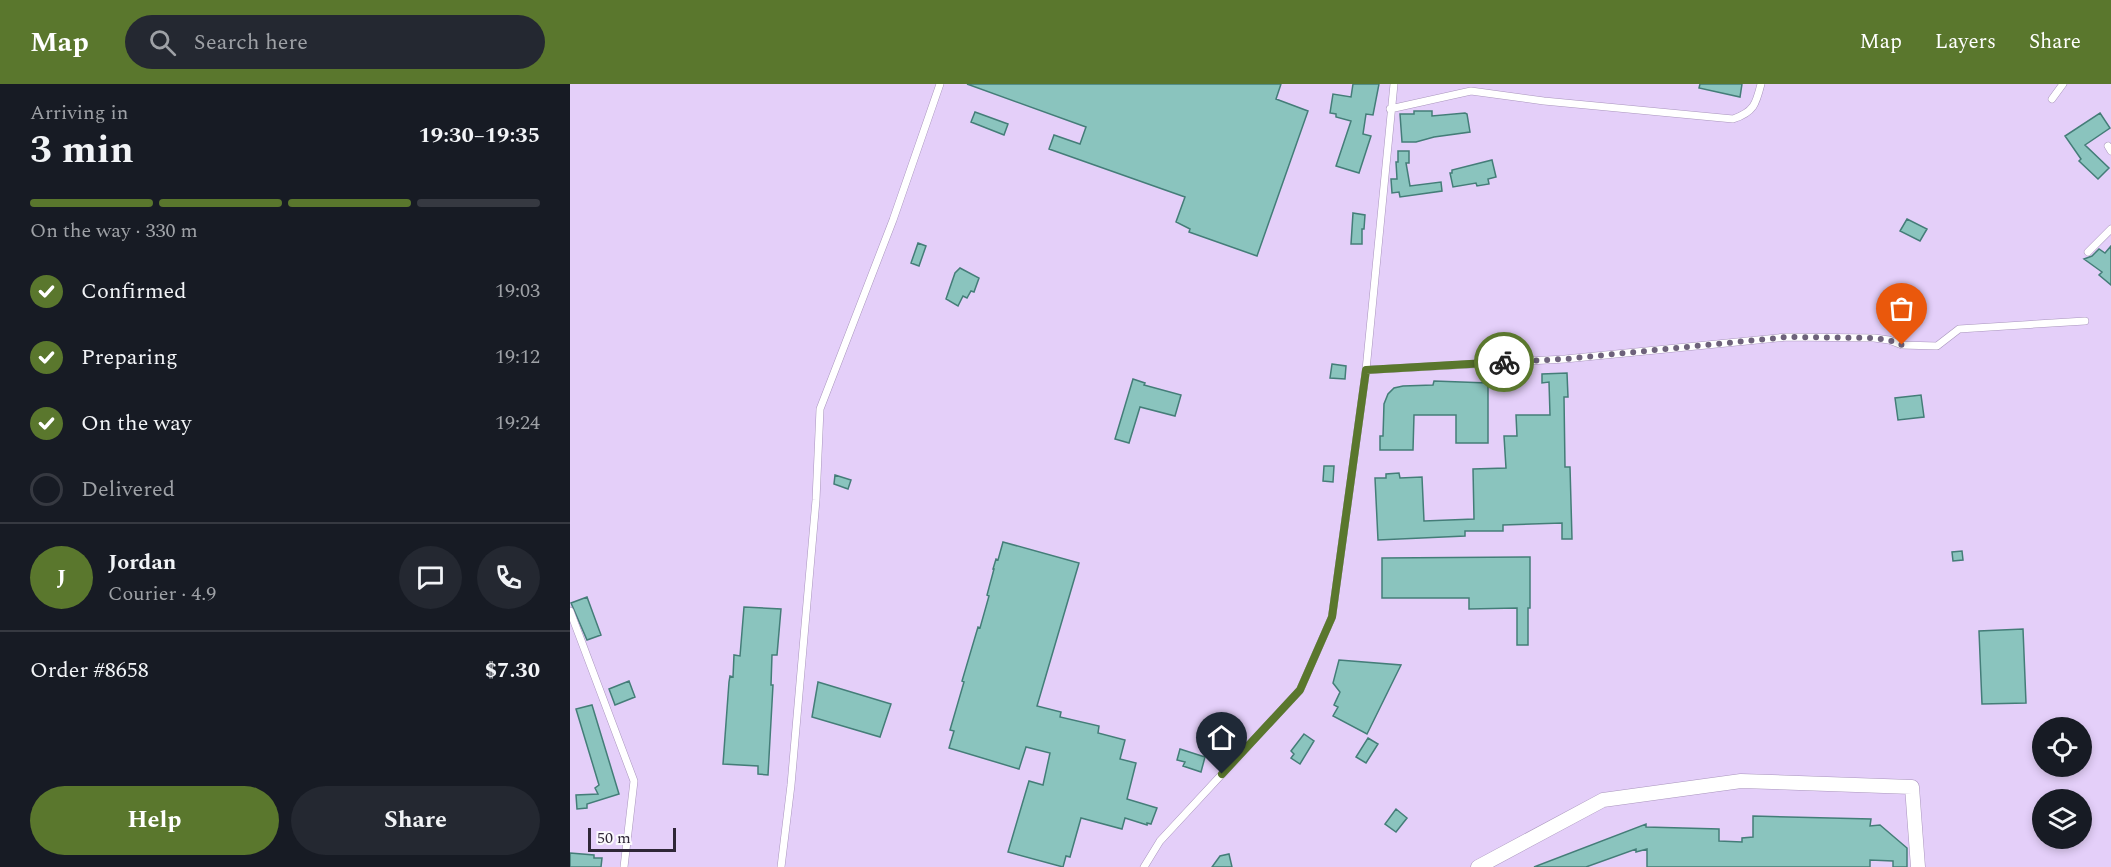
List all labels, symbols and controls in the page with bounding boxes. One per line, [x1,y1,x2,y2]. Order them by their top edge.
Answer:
search box [125,15,545,69]
text: Map [30,21,89,64]
icon: search [146,26,179,59]
text: Search here [194,26,308,59]
text: Map [1860,26,1902,58]
text: Layers [1935,26,1996,58]
text: Share [2029,26,2081,58]
text: Arriving in [30,98,128,128]
text: 19:30–19:35 [418,119,540,152]
text: 3 min [30,121,134,180]
text: On the way · 330 m [30,216,198,246]
icon: check [30,275,63,308]
text: Confirmed [81,275,187,308]
text: 19:03 [495,276,540,306]
pin [1876,283,1927,345]
icon: bag [1885,292,1918,325]
courier [1474,332,1534,392]
icon: check [30,341,63,374]
text: Preparing [81,341,178,374]
text: 19:12 [495,342,540,372]
icon: bike [1488,346,1521,379]
icon: check [30,407,63,440]
text: On the way [81,407,192,440]
text: 19:24 [495,408,540,438]
text: Delivered [81,473,175,506]
text: Jordan [108,546,176,579]
button: chat [399,546,462,609]
button: phone [477,546,540,609]
text: J [57,561,66,594]
text: Courier · 4.9 [108,579,216,609]
text: Order #8658 [30,654,149,687]
text: $7.30 [485,654,540,687]
pin [1196,712,1247,774]
map controls [2032,717,2092,849]
button: locate [2032,717,2092,777]
icon: home [1205,721,1238,754]
button: Help [30,786,279,855]
button: Share [291,786,540,855]
button: layers [2032,789,2092,849]
scale bar [588,825,676,852]
text: 50 m [597,826,631,850]

